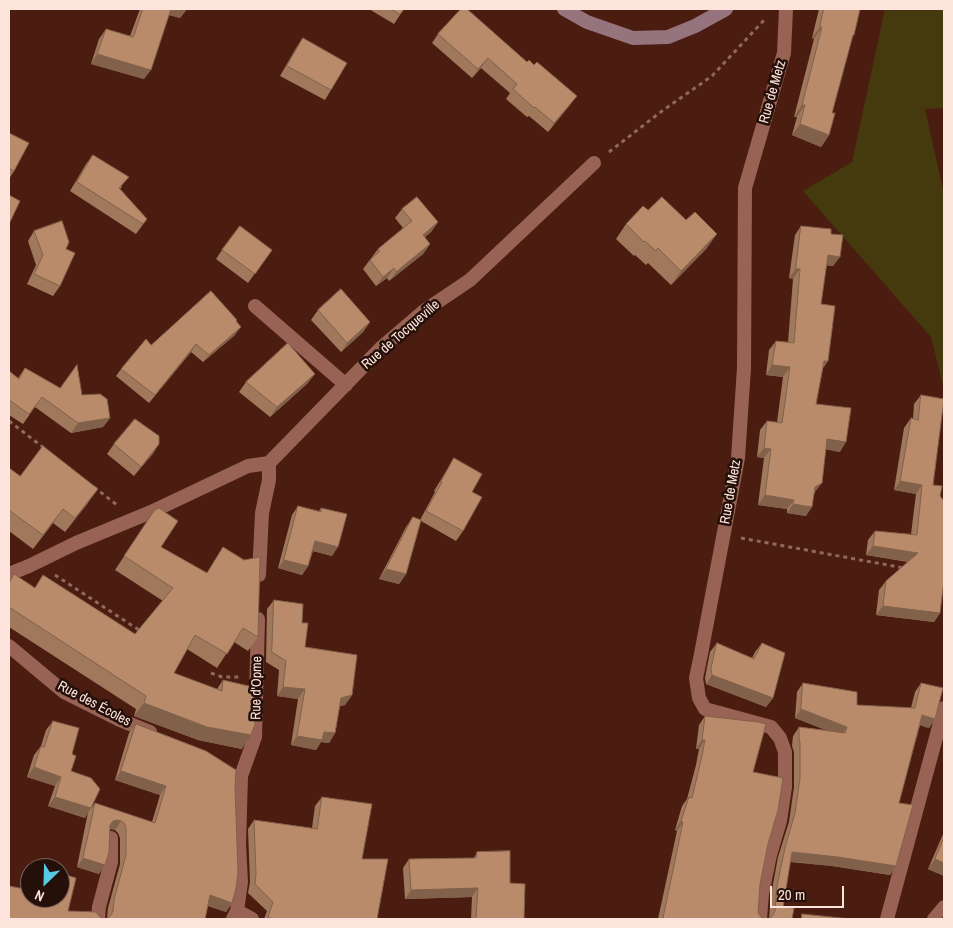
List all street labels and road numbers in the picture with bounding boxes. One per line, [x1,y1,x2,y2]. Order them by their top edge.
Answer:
street label: Rue de Metz [756,58,790,126]
street label: Rue de Tocqueville [359,297,443,373]
street label: Rue de Metz [717,458,745,526]
street label: Rue d'Opme [248,656,266,720]
street label: Rue des Écoles [55,678,133,730]

